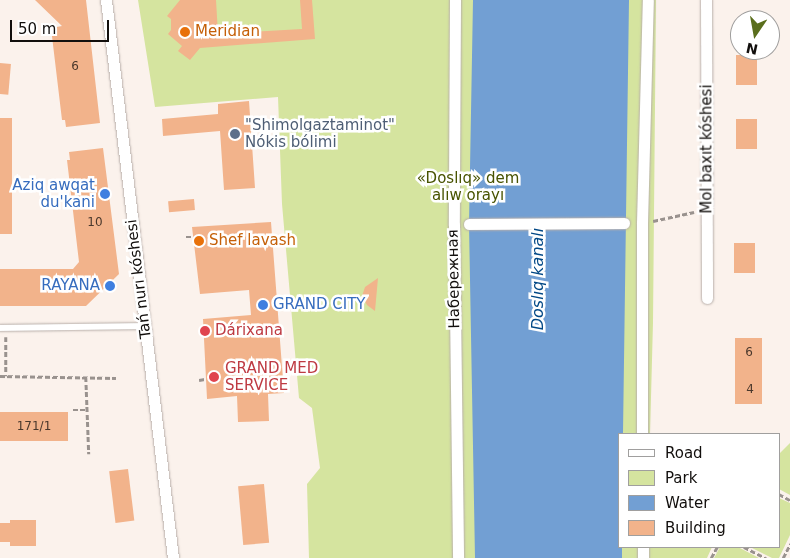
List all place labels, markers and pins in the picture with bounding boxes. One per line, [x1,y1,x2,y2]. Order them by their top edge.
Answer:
place label: Meridian [195,23,260,41]
marker: Meridian [179,26,191,38]
place label: "Shimolgaztaminot" Nókis bólimi [245,116,395,151]
marker: "Shimolgaztaminot" Nókis bólimi [229,128,241,140]
place label: Aziq awqat du'kani [12,176,95,211]
marker: Aziq awqat du'kani [99,188,111,200]
place label: Shef lavash [209,232,296,250]
marker: Shef lavash [193,235,205,247]
place label: RAYANA [41,277,100,295]
marker: RAYANA [104,280,116,292]
place label: GRAND CITY [273,296,365,314]
marker: GRAND CITY [257,299,269,311]
place label: Dárixana [215,322,283,340]
marker: Dárixana [199,325,211,337]
place label: GRAND MED SERVICE [225,359,318,394]
marker: GRAND MED SERVICE [207,370,221,384]

